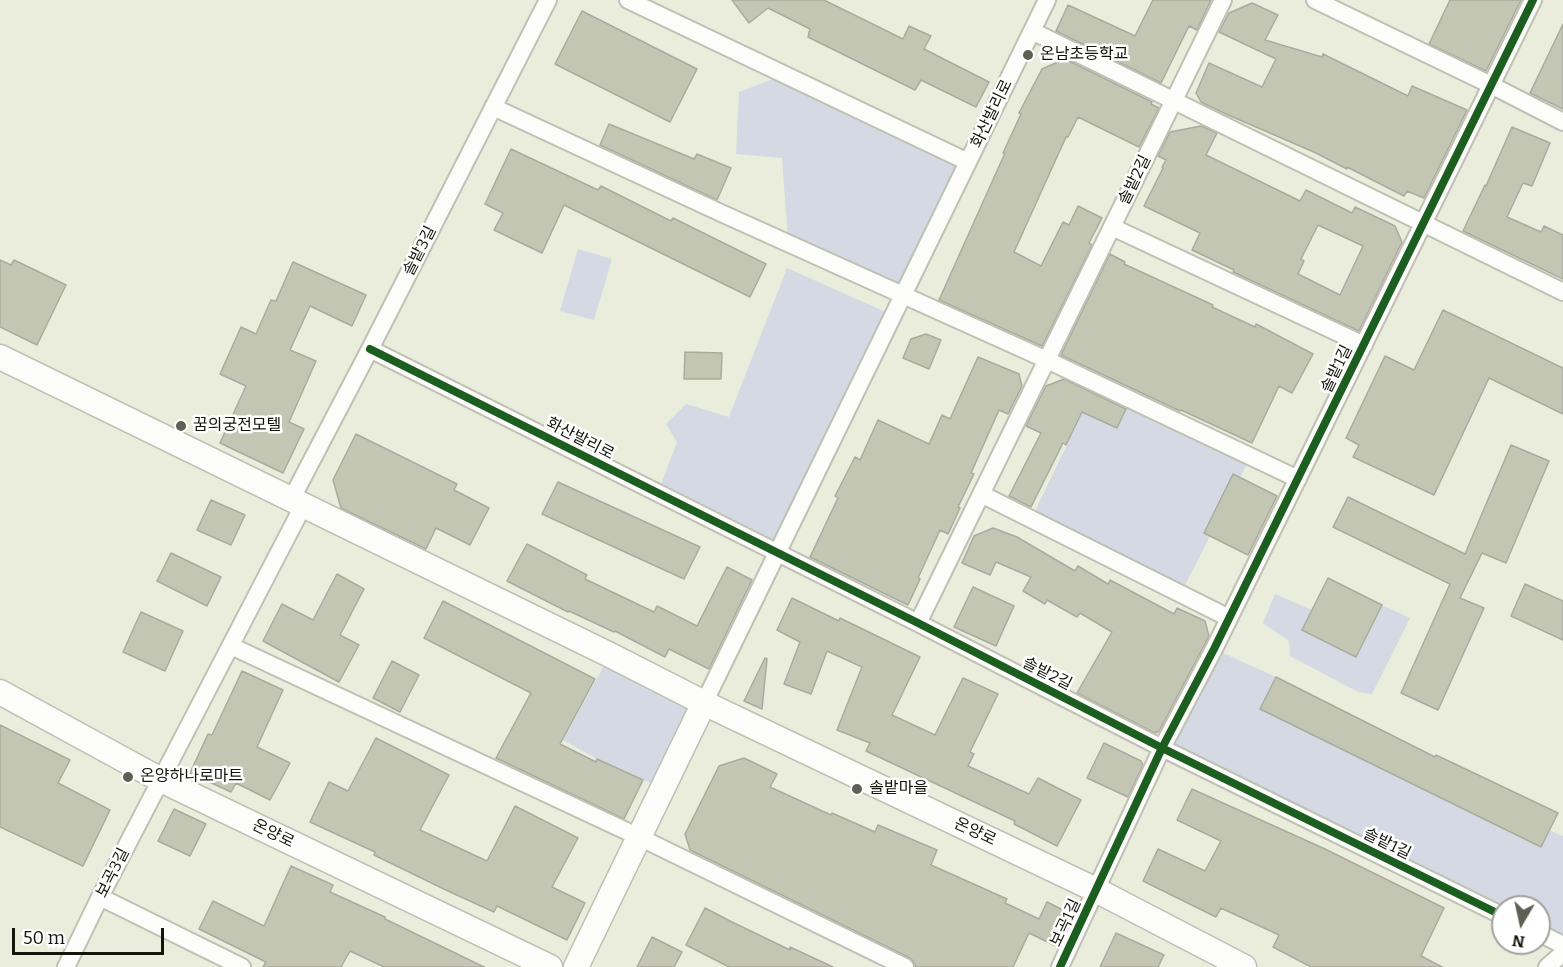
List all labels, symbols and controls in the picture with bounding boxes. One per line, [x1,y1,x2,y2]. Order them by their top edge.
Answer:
place label: 온남초등학교 [1040,45,1128,65]
marker: 온남초등학교 [1021,48,1035,62]
street label: 화산발리로 [967,77,1017,151]
street label: 솔밭2길 [1115,152,1155,208]
street label: 솔밭3길 [399,223,441,279]
street label: 솔밭1길 [1317,342,1357,396]
street label: 화산발리로 [543,414,617,464]
place label: 꿈의궁전모텔 [193,416,281,436]
marker: 꿈의궁전모텔 [174,419,188,433]
street label: 솔밭2길 [1019,653,1075,695]
place label: 온양하나로마트 [140,767,243,787]
marker: 온양하나로마트 [121,770,135,784]
place label: 솔밭마을 [869,779,928,799]
marker: 솔밭마을 [850,782,864,796]
street label: 온양로 [951,814,999,850]
street label: 온양로 [249,816,297,852]
street label: 솔밭1길 [1360,824,1414,864]
street label: 보곡3길 [92,845,134,901]
north arrow [1491,895,1551,955]
street label: 보곡1길 [1047,896,1085,950]
scale bar [15,916,166,954]
text: 50 m [23,927,65,949]
text: N [1511,931,1526,952]

